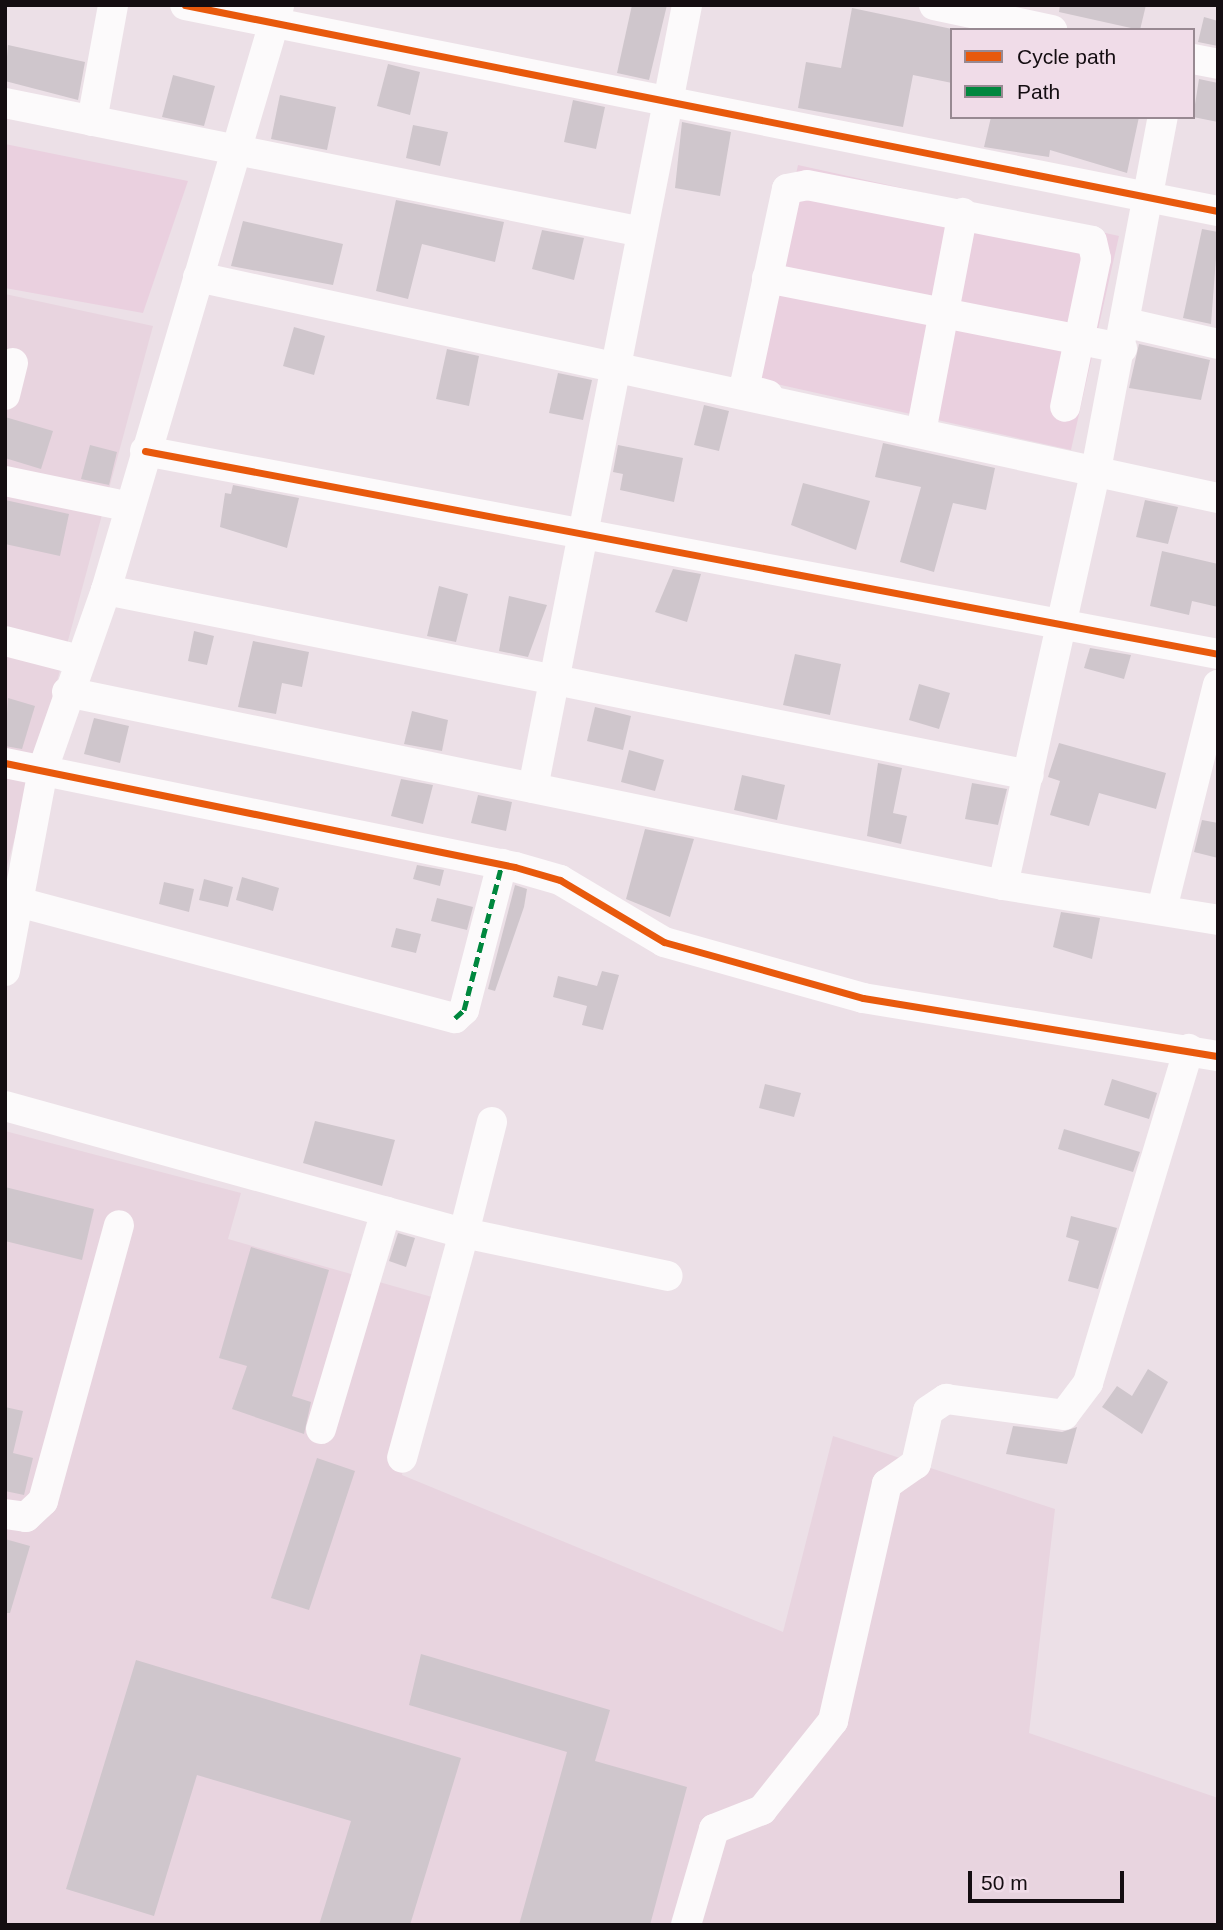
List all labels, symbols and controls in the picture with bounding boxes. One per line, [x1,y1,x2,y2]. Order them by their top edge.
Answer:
legend [950,28,1195,119]
text: Cycle path [1017,45,1116,68]
text: Path [1017,80,1060,103]
scale bar [971,1856,1127,1900]
text: 50 m [981,1871,1028,1894]

